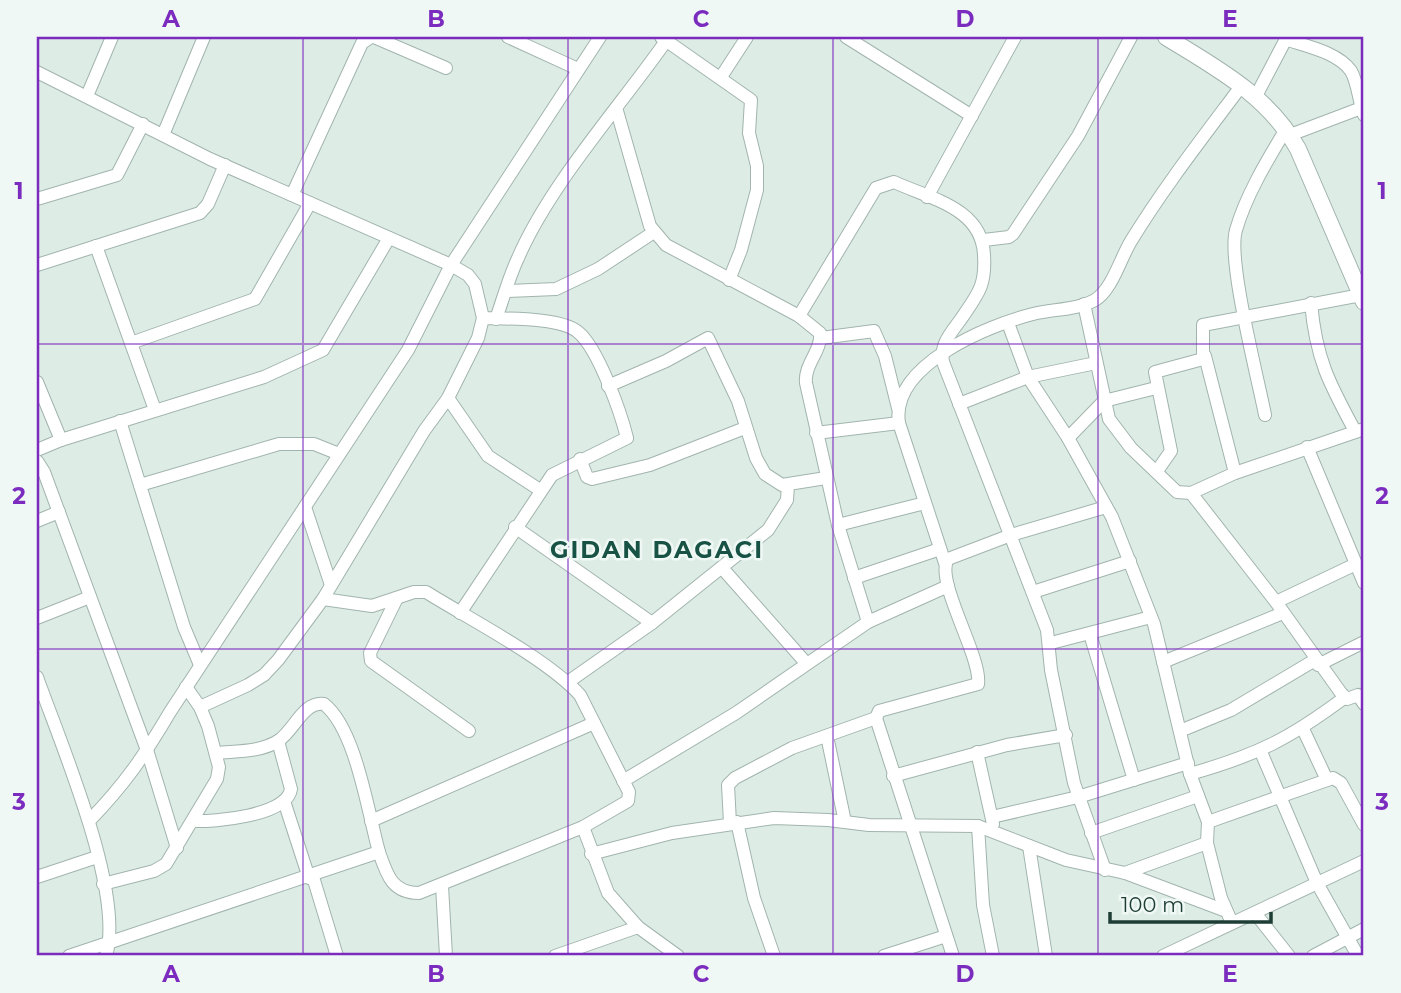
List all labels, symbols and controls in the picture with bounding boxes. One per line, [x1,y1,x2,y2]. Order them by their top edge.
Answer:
text: A [161,5,180,33]
text: B [427,5,445,33]
text: C [693,5,710,33]
text: D [956,5,975,33]
text: E [1222,5,1238,33]
text: 1 [14,177,24,205]
text: 1 [1377,177,1387,205]
text: 2 [12,482,26,510]
text: 2 [1375,482,1389,510]
district label: GIDAN DAGACI [550,535,764,564]
text: 3 [11,788,26,816]
text: 3 [1374,788,1389,816]
scale bar [1110,881,1272,925]
text: 100 m [1121,892,1184,917]
text: A [161,960,180,988]
text: B [427,960,445,988]
text: C [693,960,710,988]
text: D [956,960,975,988]
text: E [1222,960,1238,988]

